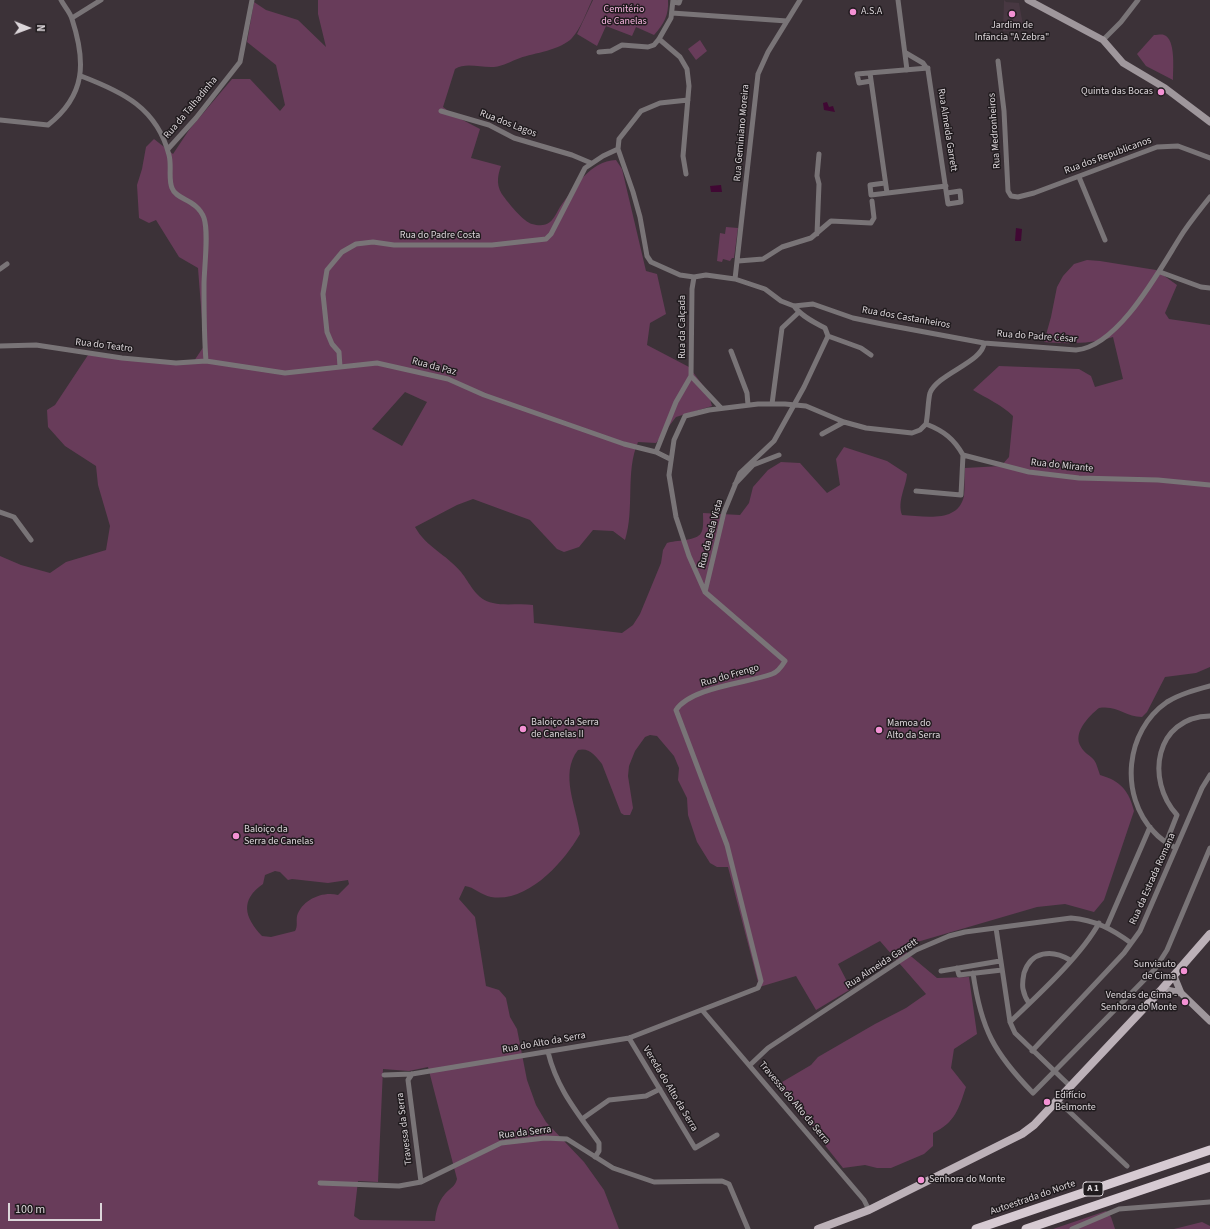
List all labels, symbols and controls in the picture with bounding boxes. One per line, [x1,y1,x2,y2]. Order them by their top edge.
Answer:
park label: Cemitério de Canelas [601,4,647,28]
place label: A.S.A [861,6,882,18]
marker: A.S.A [848,7,858,17]
north arrow [8,8,48,48]
marker: Jardim de Infãncia "A Zebra" [1007,9,1017,19]
place label: Jardim de Infãncia "A Zebra" [975,20,1049,44]
text: N [33,24,48,32]
street label: Rua da Talhadinha [162,74,220,142]
street label: Rua Geminiano Moreira [732,84,752,182]
place label: Quinta das Bocas [1081,86,1153,98]
marker: Quinta das Bocas [1156,87,1166,97]
street label: Rua Almeida Garrett [935,88,959,172]
street label: Rua Medronheiros [986,93,1004,169]
street label: Rua dos Lagos [478,108,538,140]
street label: Rua dos Republicanos [1063,135,1153,177]
street label: Rua do Padre Costa [400,230,480,242]
street label: Rua da Calçada [677,295,689,359]
street label: Rua dos Castanheiros [861,304,951,332]
street label: Rua do Padre César [996,328,1078,346]
street label: Rua do Teatro [75,337,133,355]
street label: Rua da Paz [411,355,457,379]
street label: Rua do Mirante [1030,457,1094,475]
street label: Rua da Bela Vista [696,498,726,570]
street label: Rua do Frengo [700,662,760,690]
place label: Baloiço da Serra de Canelas II [531,717,599,740]
place label: Mamoa do Alto da Serra [887,718,940,742]
marker: Baloiço da Serra de Canelas II [518,724,528,734]
marker: Mamoa do Alto da Serra [874,725,884,735]
place label: Baloiço da Serra de Canelas [244,824,314,848]
marker: Baloiço da Serra de Canelas [231,831,241,841]
street label: Rua da Estrada Romana [1127,831,1179,927]
street label: Rua Almeida Garrett [844,936,920,992]
place label: Sunviauto de Cima [1133,959,1176,982]
marker: Sunviauto de Cima [1179,966,1189,976]
place label: Vendas de Cima - Senhora do Monte [1101,990,1177,1014]
marker: Vendas de Cima - Senhora do Monte [1180,997,1190,1007]
street label: Rua do Alto da Serra [501,1030,587,1056]
street label: Vereda do Alto da Serra [640,1044,700,1134]
street label: Travessa do Alto da Serra [756,1059,832,1147]
place label: Edifício Belmonte [1055,1090,1096,1114]
street label: Travessa da Serra [395,1092,415,1166]
marker: Edifício Belmonte [1042,1097,1052,1107]
street label: Rua da Serra [498,1124,552,1142]
place label: Senhora do Monte [929,1174,1005,1186]
marker: Senhora do Monte [916,1175,926,1185]
street label: Autoestrada do Norte [989,1178,1077,1218]
road number: A 1 [1083,1182,1103,1196]
scale bar [10,1195,104,1221]
text: 100 m [15,1201,45,1218]

